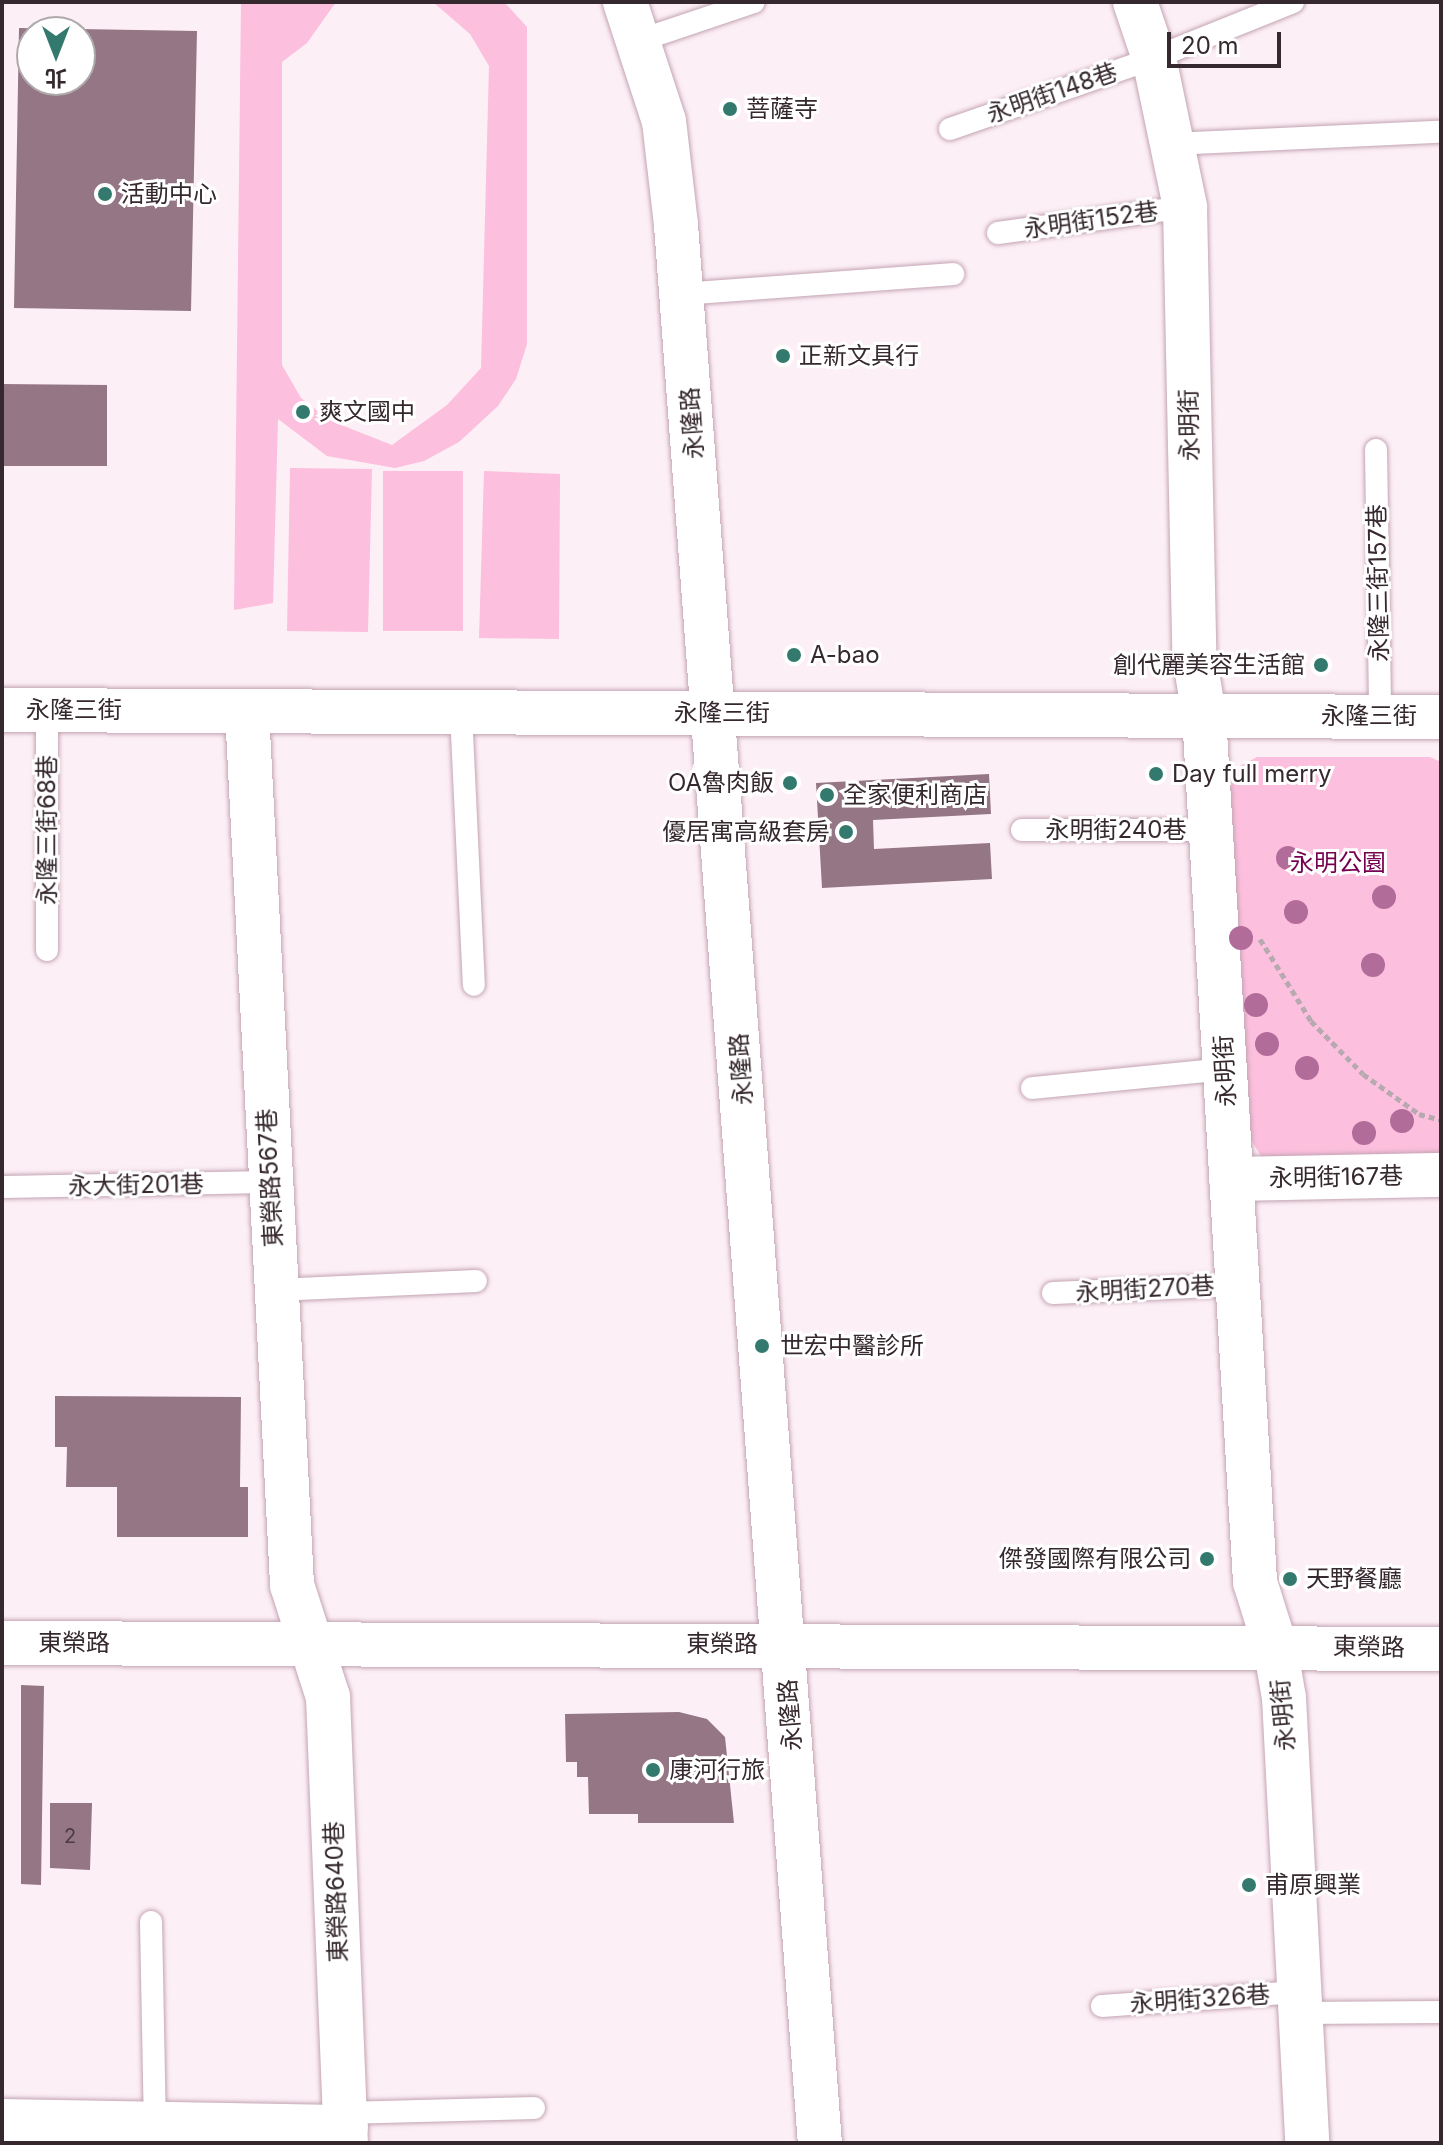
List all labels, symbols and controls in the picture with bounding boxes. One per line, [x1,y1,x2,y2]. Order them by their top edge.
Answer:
north arrow [16,16,96,96]
scale bar [1171,16,1285,66]
text: 20 m [1181,31,1239,60]
street label: 永明街148巷 [983,57,1121,129]
text: 北 [45,65,67,91]
place label: 菩薩寺 [746,95,818,123]
marker: 菩薩寺 [721,100,739,118]
place label: 活動中心 [121,180,217,208]
marker: 活動中心 [96,185,114,203]
street label: 永明街152巷 [1022,196,1160,244]
place label: 正新文具行 [799,342,919,370]
marker: 正新文具行 [774,347,792,365]
street label: 永隆路 [675,386,709,460]
street label: 永明街 [1174,389,1204,461]
place label: 爽文國中 [319,398,415,426]
marker: 爽文國中 [294,403,312,421]
street label: 永隆三街157巷 [1362,504,1394,662]
place label: A-bao [810,641,880,669]
marker: A-bao [785,646,803,664]
place label: 創代麗美容生活館 [1113,651,1305,679]
marker: 創代麗美容生活館 [1312,656,1330,674]
street label: 永隆三街 [26,696,122,724]
street label: 永隆三街 [674,699,770,727]
street label: 永隆三街 [1321,702,1417,730]
street label: 永隆三街68巷 [33,755,61,905]
place label: Day full merry [1172,760,1331,788]
marker: Day full merry [1147,765,1165,783]
place label: OA魯肉飯 [668,769,774,797]
marker: OA魯肉飯 [781,774,799,792]
place label: 全家便利商店 [843,781,987,809]
marker: 全家便利商店 [818,786,836,804]
street label: 永明街240巷 [1046,816,1186,844]
place label: 優居寓高級套房 [662,818,830,846]
marker: 優居寓高級套房 [837,823,855,841]
park label: 永明公園 [1290,849,1386,877]
street label: 永隆路 [724,1032,758,1106]
street label: 永明街 [1209,1034,1241,1108]
street label: 東榮路567巷 [252,1108,288,1248]
street label: 永明街167巷 [1269,1161,1403,1193]
street label: 永大街201巷 [68,1169,204,1201]
street label: 永明街270巷 [1075,1271,1215,1307]
place label: 世宏中醫診所 [780,1332,924,1360]
marker: 世宏中醫診所 [751,1335,773,1357]
place label: 傑發國際有限公司 [999,1545,1191,1573]
marker: 傑發國際有限公司 [1198,1550,1216,1568]
place label: 天野餐廳 [1306,1565,1402,1593]
marker: 天野餐廳 [1281,1570,1299,1588]
street label: 東榮路 [38,1629,110,1657]
street label: 東榮路 [686,1630,758,1658]
street label: 東榮路 [1333,1632,1405,1662]
street label: 永隆路 [773,1678,807,1752]
street label: 永明街 [1266,1678,1300,1752]
place label: 康河行旅 [669,1756,765,1784]
marker: 康河行旅 [644,1761,662,1779]
street label: 東榮路640巷 [319,1821,353,1963]
house number: 2 [64,1824,76,1848]
place label: 甫原興業 [1265,1871,1361,1899]
marker: 甫原興業 [1240,1876,1258,1894]
street label: 永明街326巷 [1129,1980,1271,2018]

